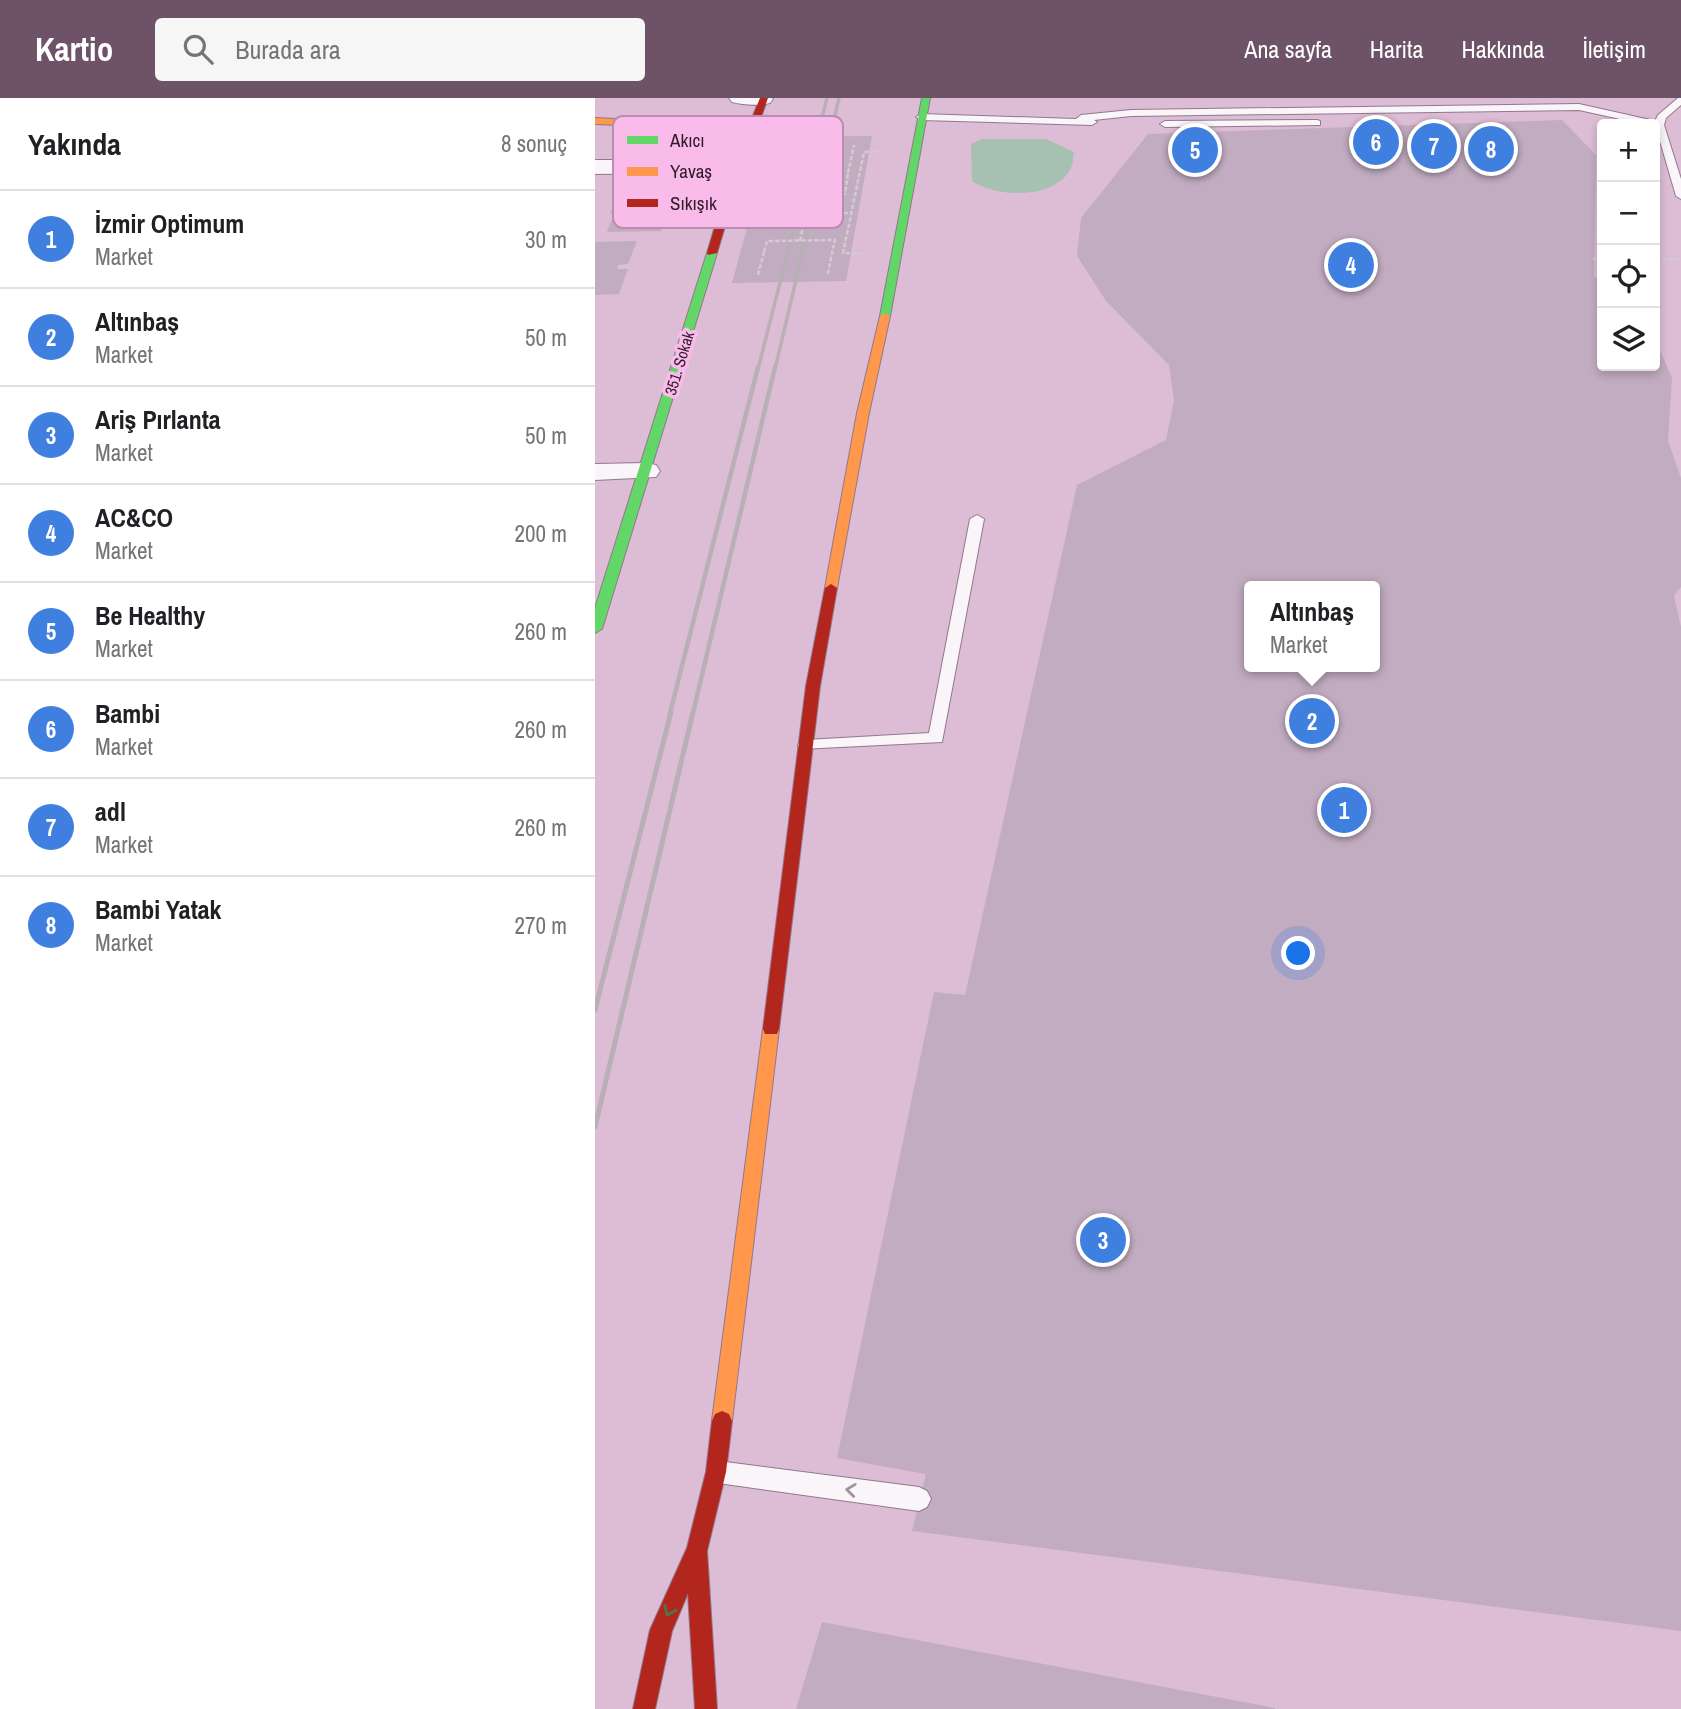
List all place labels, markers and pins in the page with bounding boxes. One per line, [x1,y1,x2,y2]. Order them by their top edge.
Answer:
pin: 6 [1353,116,1399,168]
pin: 7 [1411,120,1457,172]
pin: 8 [1468,123,1514,175]
pin: 5 [1172,124,1218,176]
pin: 4 [1328,239,1374,291]
pin: 2 [1289,695,1335,747]
pin: 1 [1321,784,1367,836]
pin: 3 [1080,1214,1126,1266]

